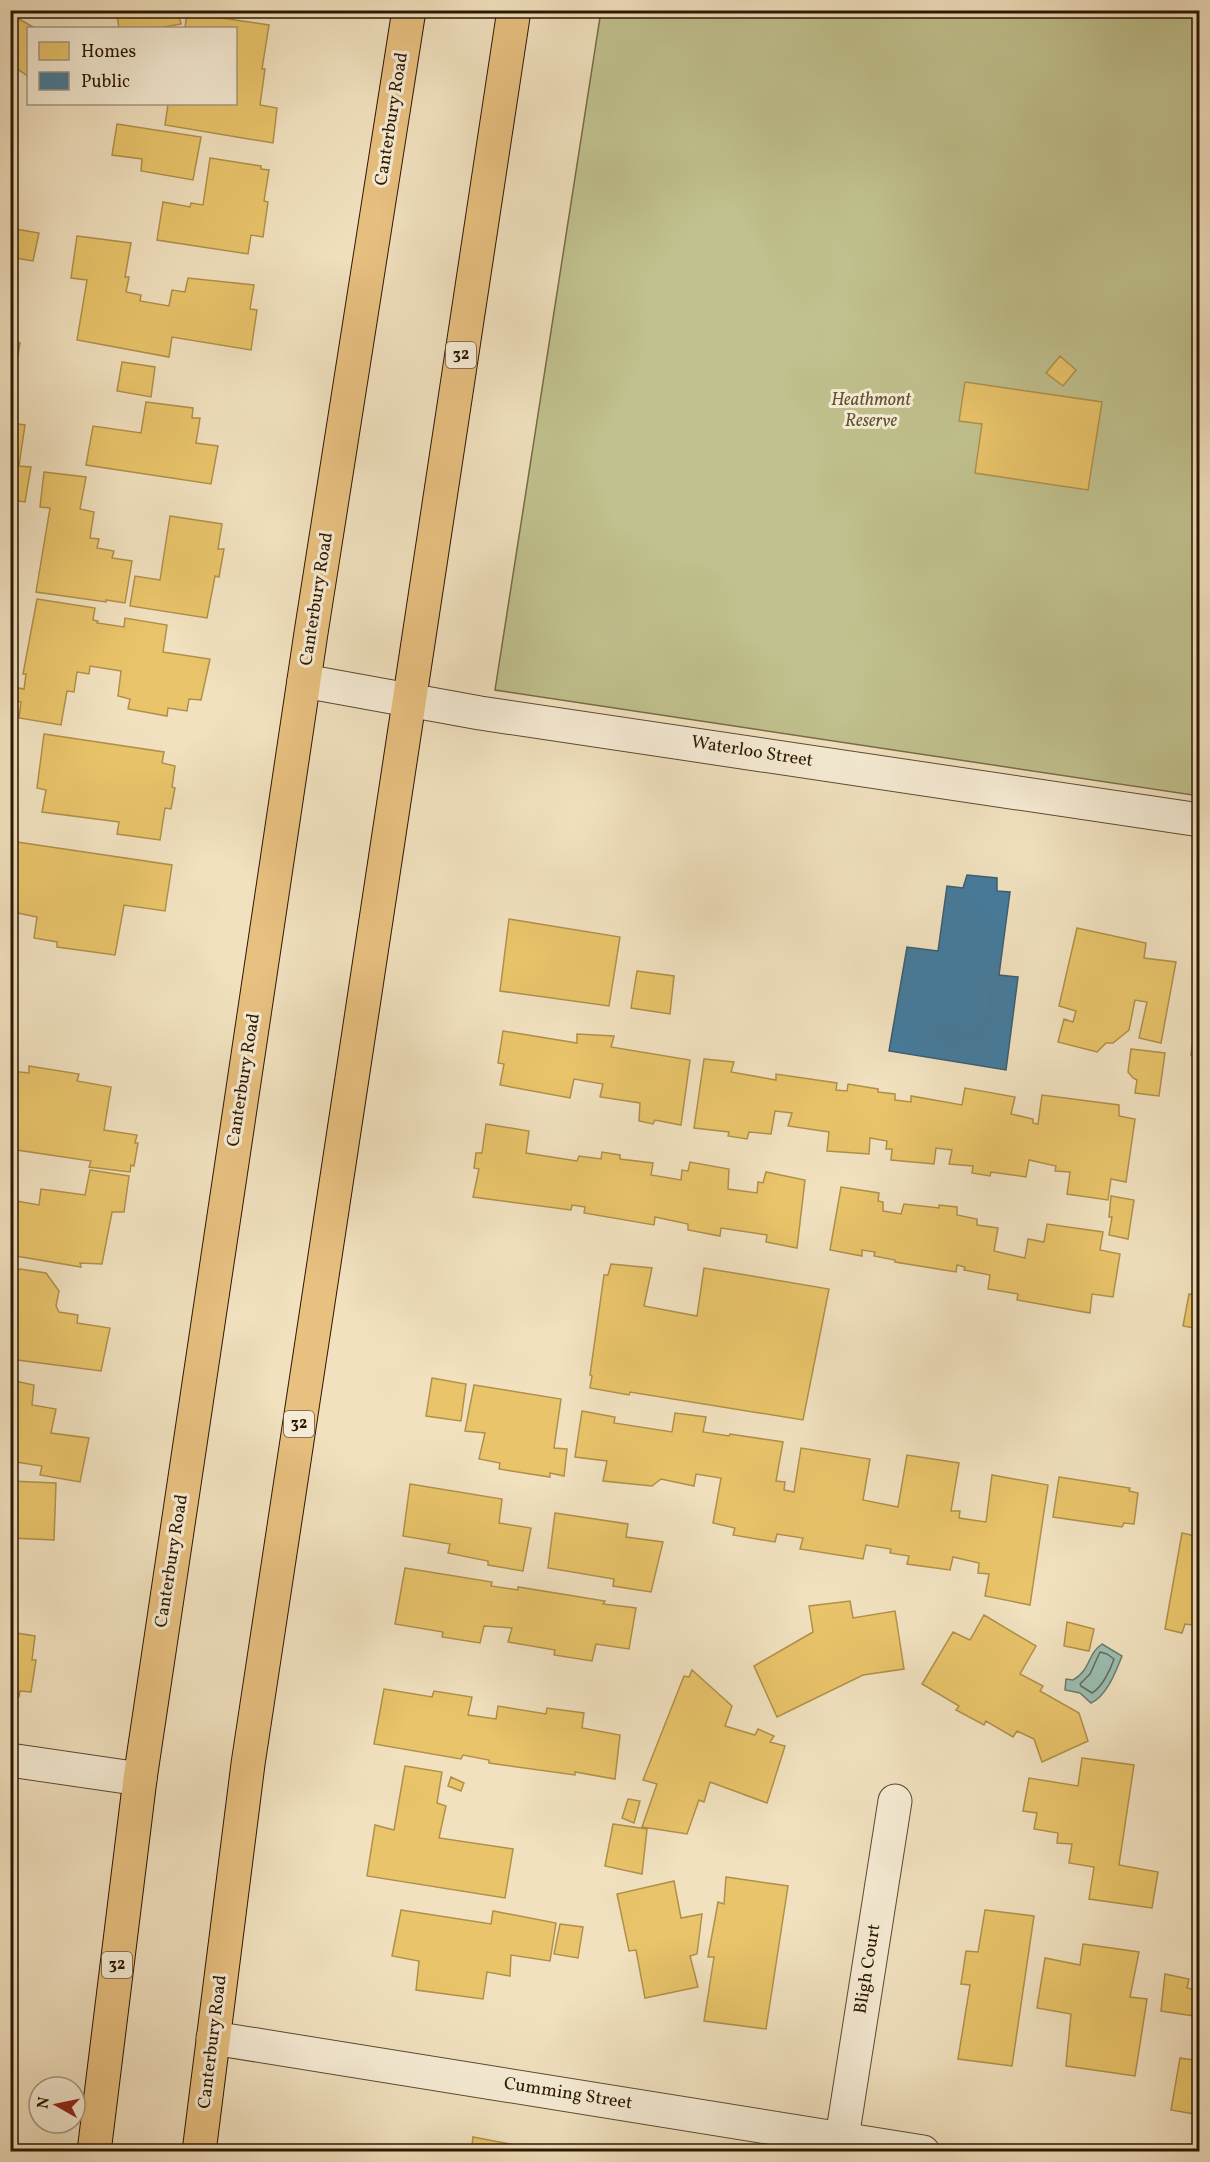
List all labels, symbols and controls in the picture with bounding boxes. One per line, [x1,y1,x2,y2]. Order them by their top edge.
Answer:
legend [27,27,237,105]
text: Homes [81,40,136,65]
street label: Canterbury Road [369,51,415,187]
text: Public [81,70,130,95]
road number: 32 [446,342,476,368]
park label: Heathmont Reserve [831,388,912,434]
street label: Canterbury Road [294,531,340,667]
street label: Waterloo Street [689,730,815,774]
street label: Canterbury Road [221,1012,267,1148]
road number: 32 [284,1411,314,1437]
street label: Canterbury Road [149,1493,195,1629]
street label: Bligh Court [849,1922,887,2016]
road number: 32 [102,1952,132,1978]
street label: Canterbury Road [192,1974,234,2110]
street label: Cumming Street [502,2071,634,2117]
north arrow [27,2075,87,2135]
text: N [32,2095,56,2110]

